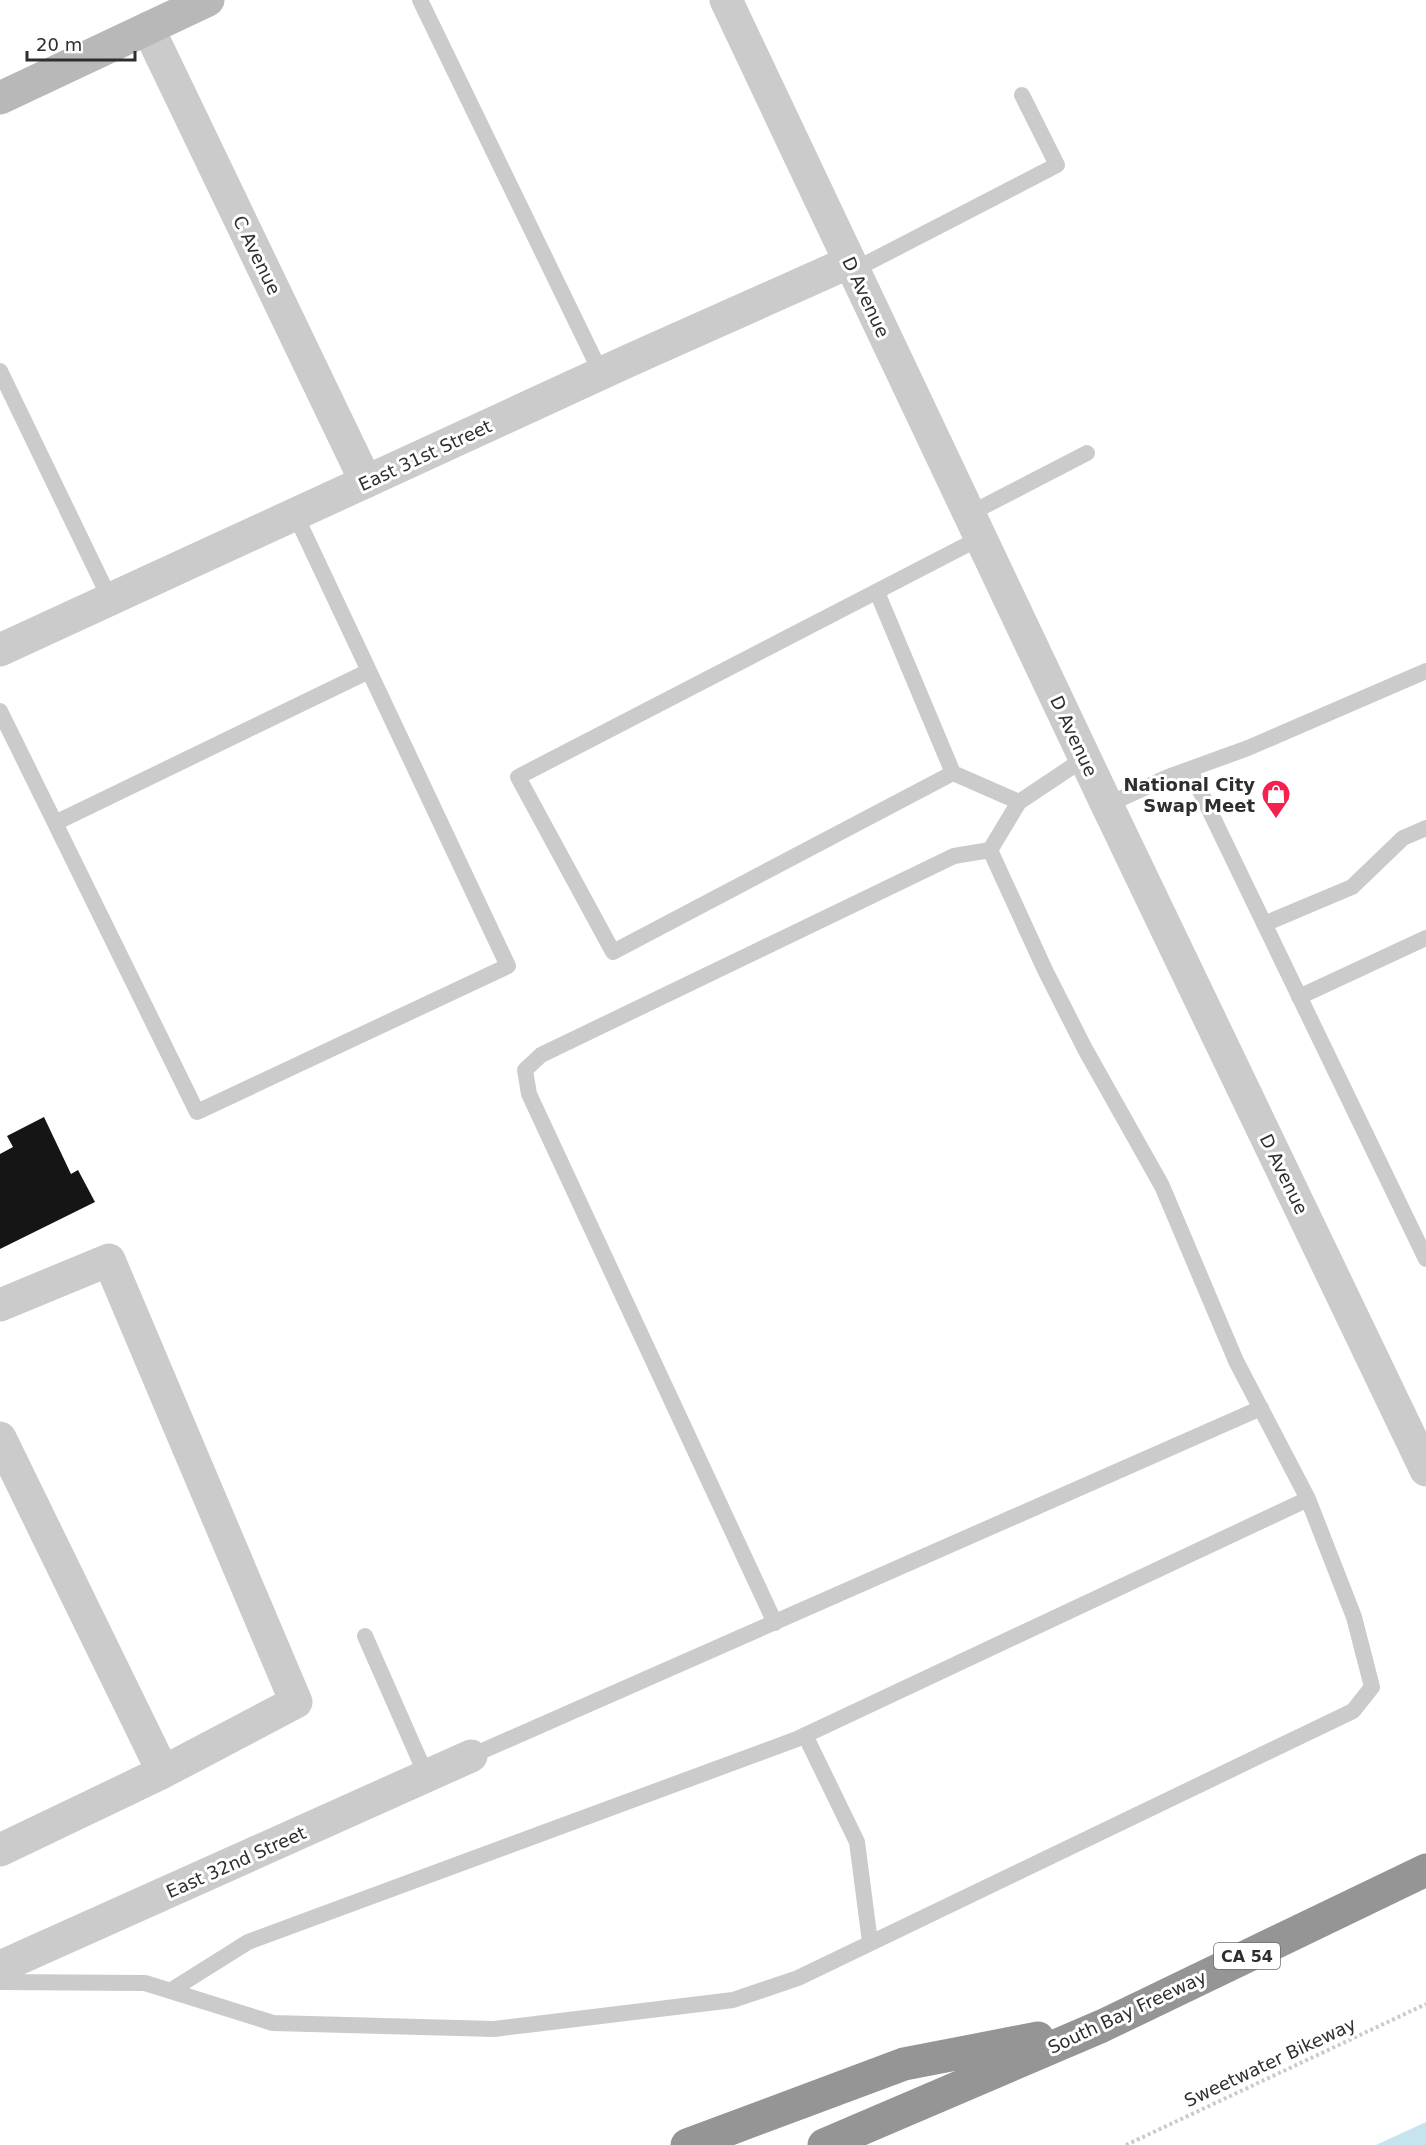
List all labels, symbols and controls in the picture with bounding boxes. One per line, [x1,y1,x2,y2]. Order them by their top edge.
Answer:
scale bar [27,24,135,62]
text: 20 m [36,34,82,55]
street label: C Avenue [229,212,285,298]
street label: D Avenue [838,253,894,341]
street label: East 31st Street [355,415,495,495]
street label: D Avenue [1046,692,1102,780]
place label: National City Swap Meet [1124,774,1255,816]
shop icon: National City Swap Meet [1260,778,1292,820]
street label: D Avenue [1256,1131,1312,1217]
street label: East 32nd Street [163,1822,309,1902]
road number: CA 54 [1214,1943,1280,1969]
street label: South Bay Freeway [1044,1966,1210,2058]
street label: Sweetwater Bikeway [1181,2013,1359,2111]

